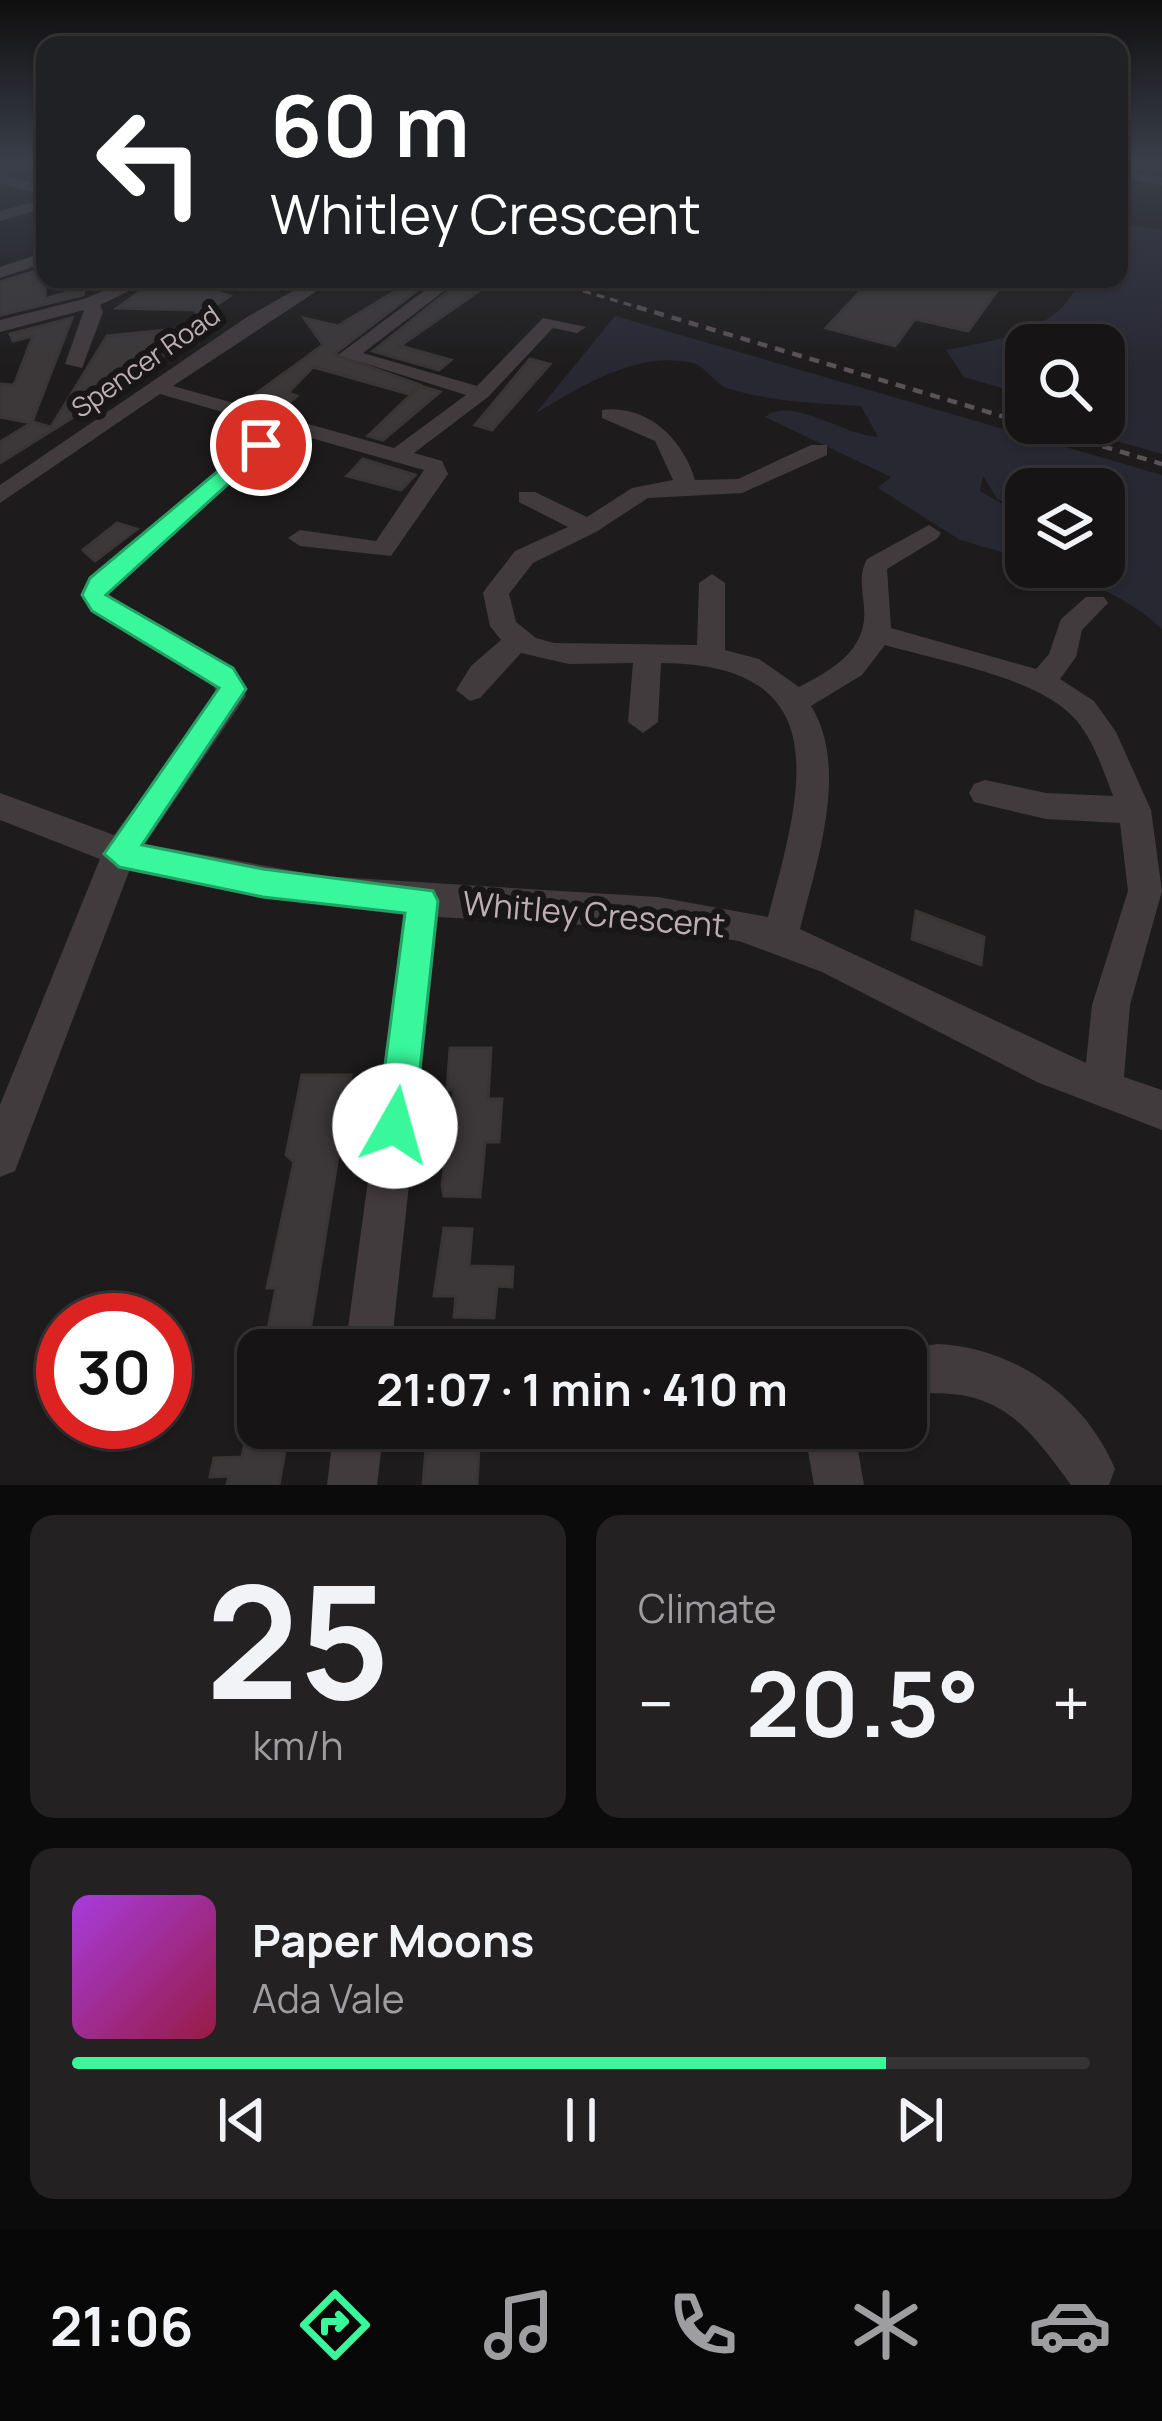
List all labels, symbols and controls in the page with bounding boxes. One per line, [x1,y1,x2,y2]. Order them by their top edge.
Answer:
text: 60 m [270,67,470,182]
icon: left [72,84,228,240]
text: Whitley Crescent [270,176,701,250]
street label: Spencer Road [64,296,227,426]
map controls [1005,324,1125,588]
button: search [1005,324,1125,444]
pin [210,394,312,496]
icon: arrive [228,412,294,478]
button: layers [1005,468,1125,588]
street label: Whitley Crescent [461,880,727,947]
position arrow [332,1063,458,1189]
speed limit sign: 30 [36,1293,192,1449]
text: 21:07 · 1 min · 410 m [376,1358,788,1420]
text: 25 [206,1533,390,1746]
text: Climate [638,1581,777,1635]
text: 20.5° [746,1641,979,1764]
text: − [638,1658,674,1748]
text: + [1052,1658,1090,1748]
text: km/h [253,1718,343,1772]
text: Paper Moons [252,1909,534,1971]
text: Ada Vale [252,1971,405,2025]
icon: previous [209,2087,275,2153]
icon: pause [548,2087,614,2153]
icon: next [887,2087,953,2153]
icon: directions [293,2283,377,2367]
icon: music [477,2283,561,2367]
icon: phone [661,2283,745,2367]
icon: climate [844,2283,928,2367]
icon: car [1028,2283,1112,2367]
text: 21:06 [50,2288,193,2362]

